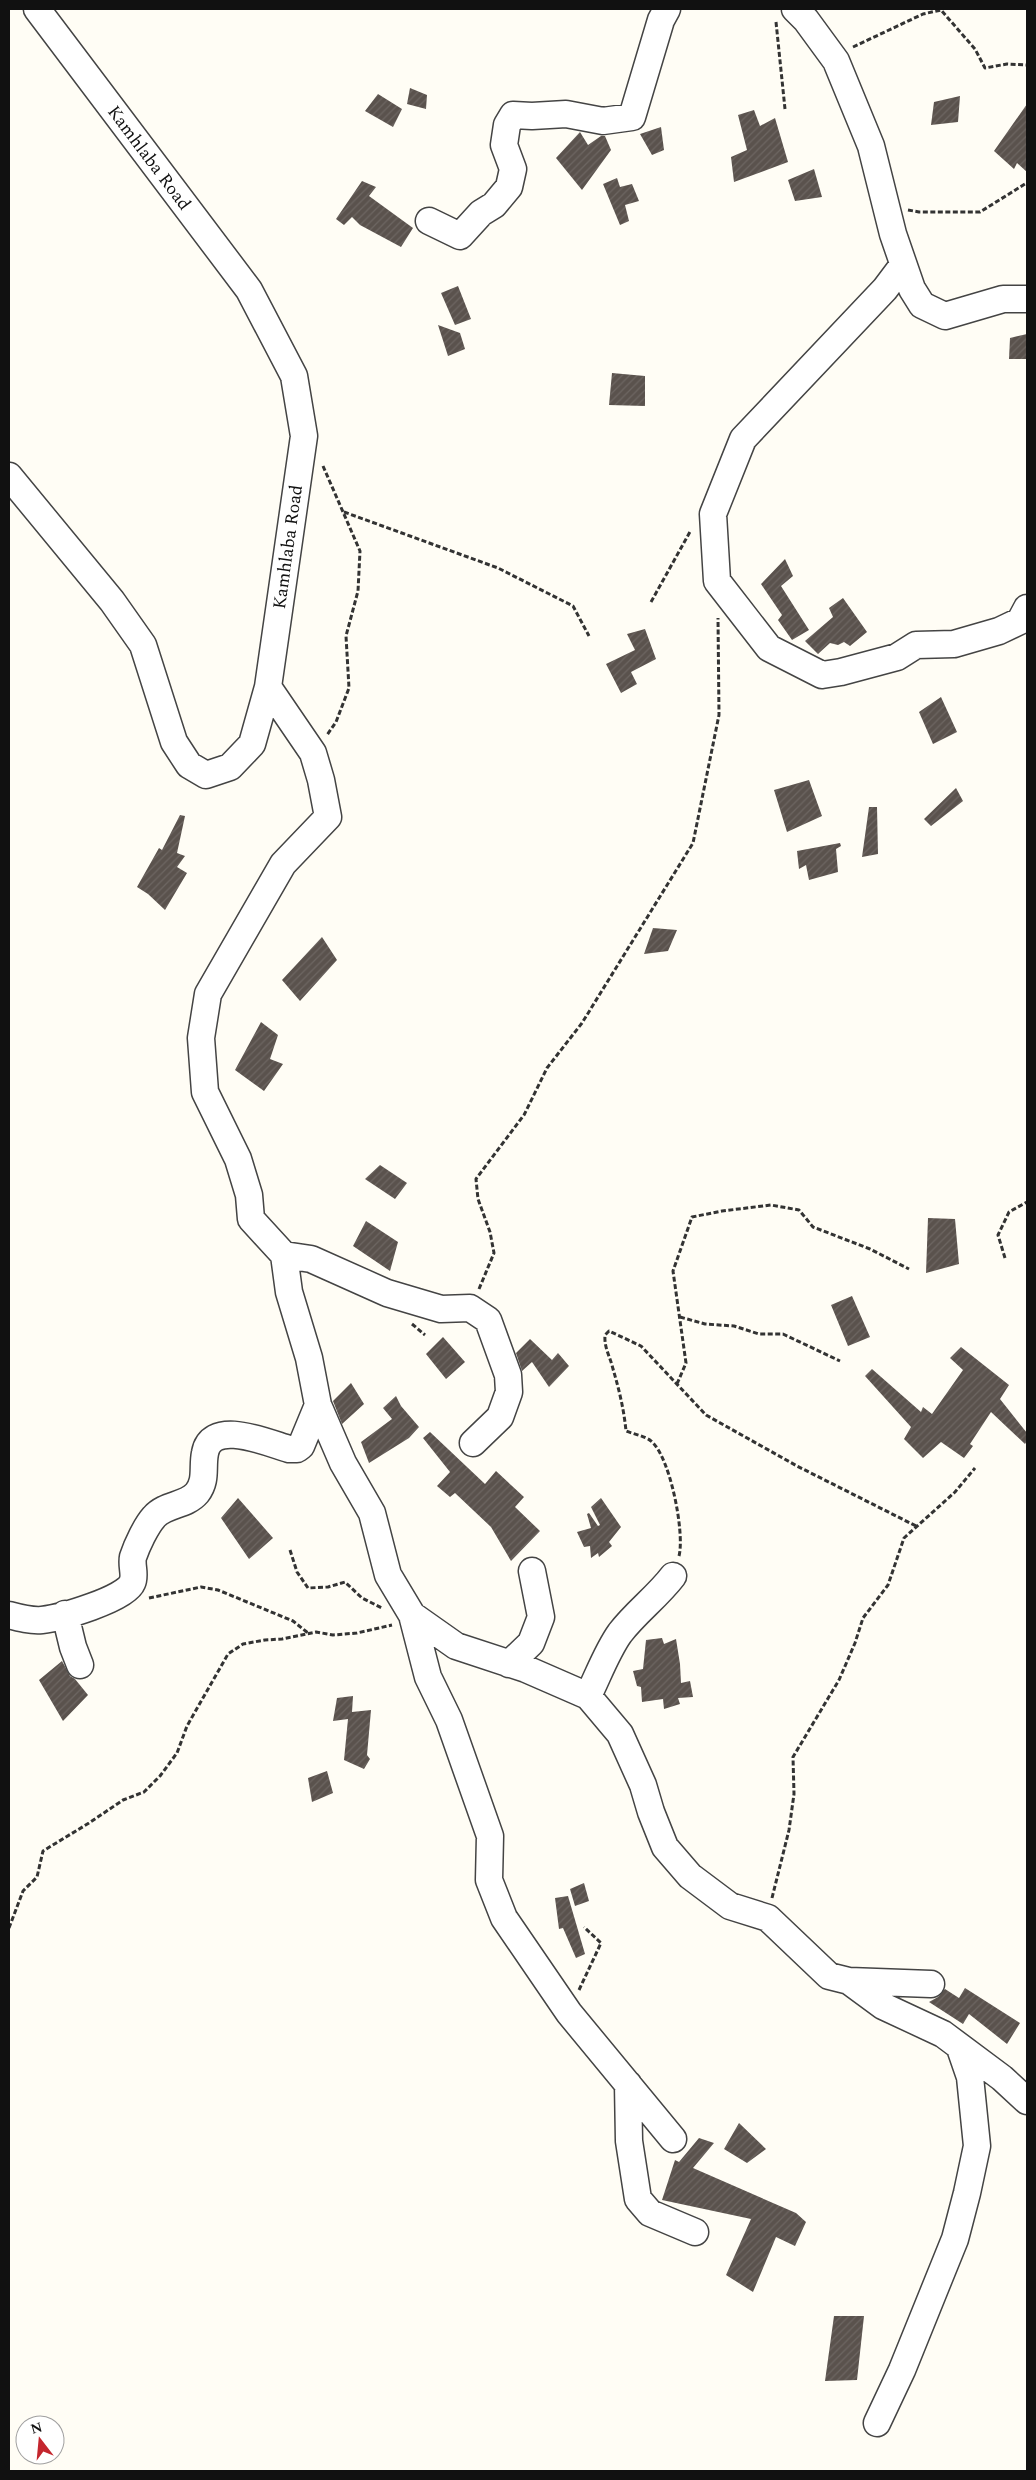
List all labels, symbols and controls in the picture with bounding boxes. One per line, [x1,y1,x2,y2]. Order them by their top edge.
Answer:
street label: Kamhlaba Road [100,100,198,216]
street label: Kamhlaba Road [266,483,310,611]
north arrow [15,2415,65,2465]
text: N [28,2416,45,2440]

